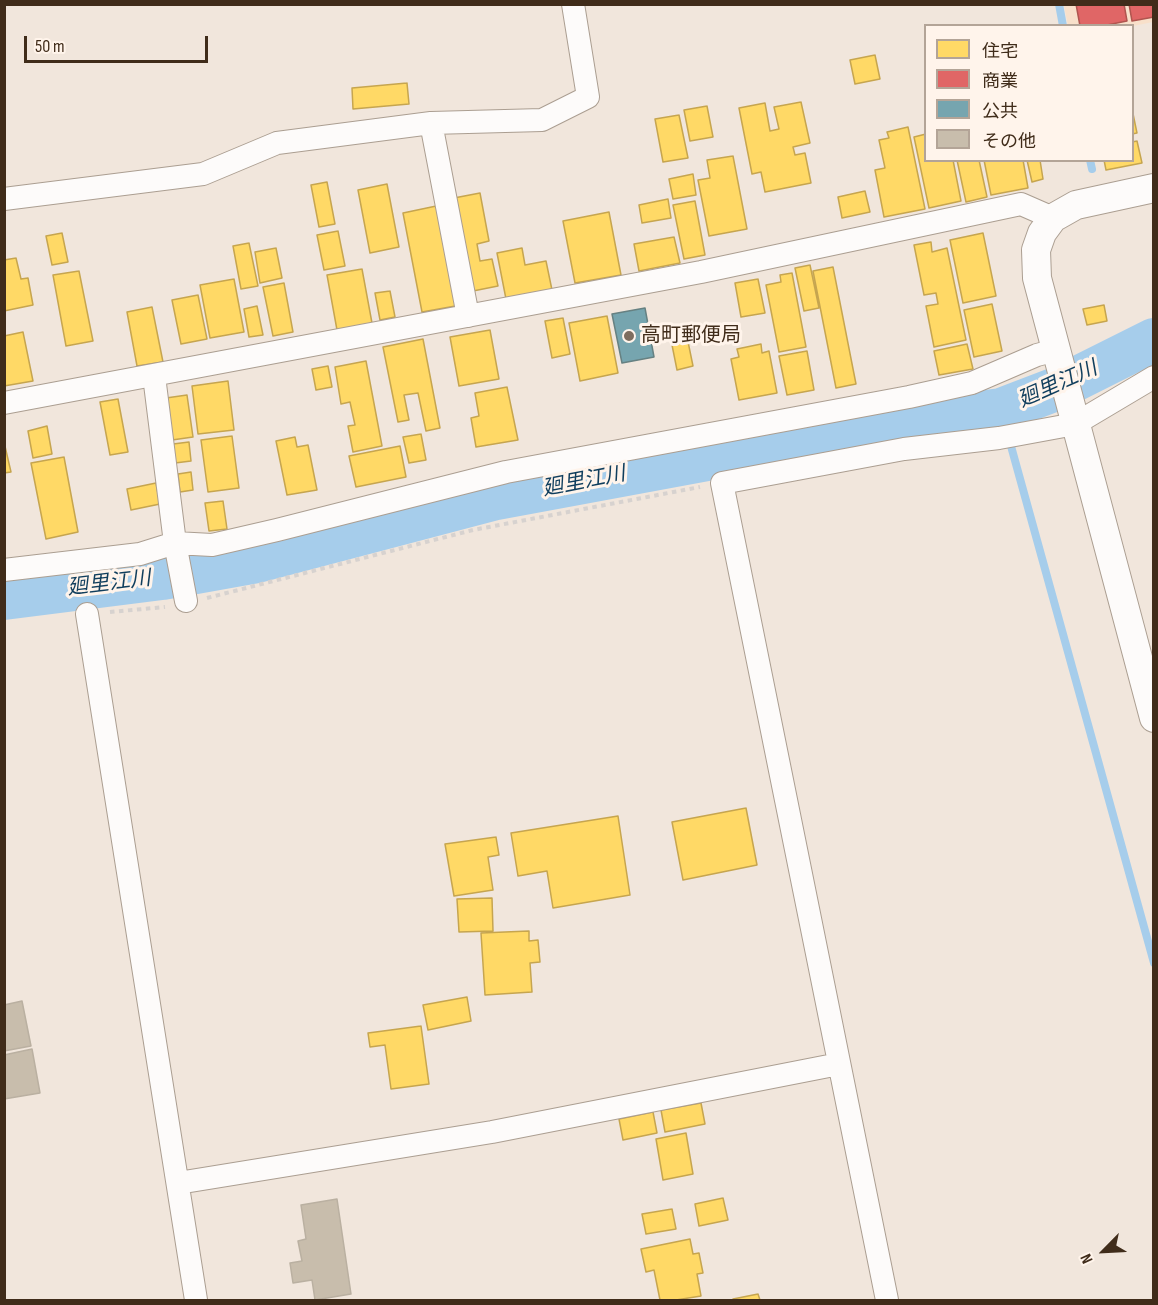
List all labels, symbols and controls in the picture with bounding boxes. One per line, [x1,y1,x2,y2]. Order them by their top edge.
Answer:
scale bar [27,24,212,62]
legend [924,24,1134,162]
text: 50 m [35,36,65,57]
text: 住宅 [982,41,1018,62]
text: 商業 [982,71,1018,92]
text: 公共 [982,101,1018,122]
text: その他 [982,131,1036,152]
place label: 高町郵便局 [641,324,741,348]
marker: 高町郵便局 [622,329,636,343]
water label: 廻里江川 [1015,356,1101,414]
water label: 廻里江川 [540,462,628,502]
water label: 廻里江川 [66,566,152,602]
north arrow [1074,1221,1134,1281]
text: N [1077,1251,1098,1266]

